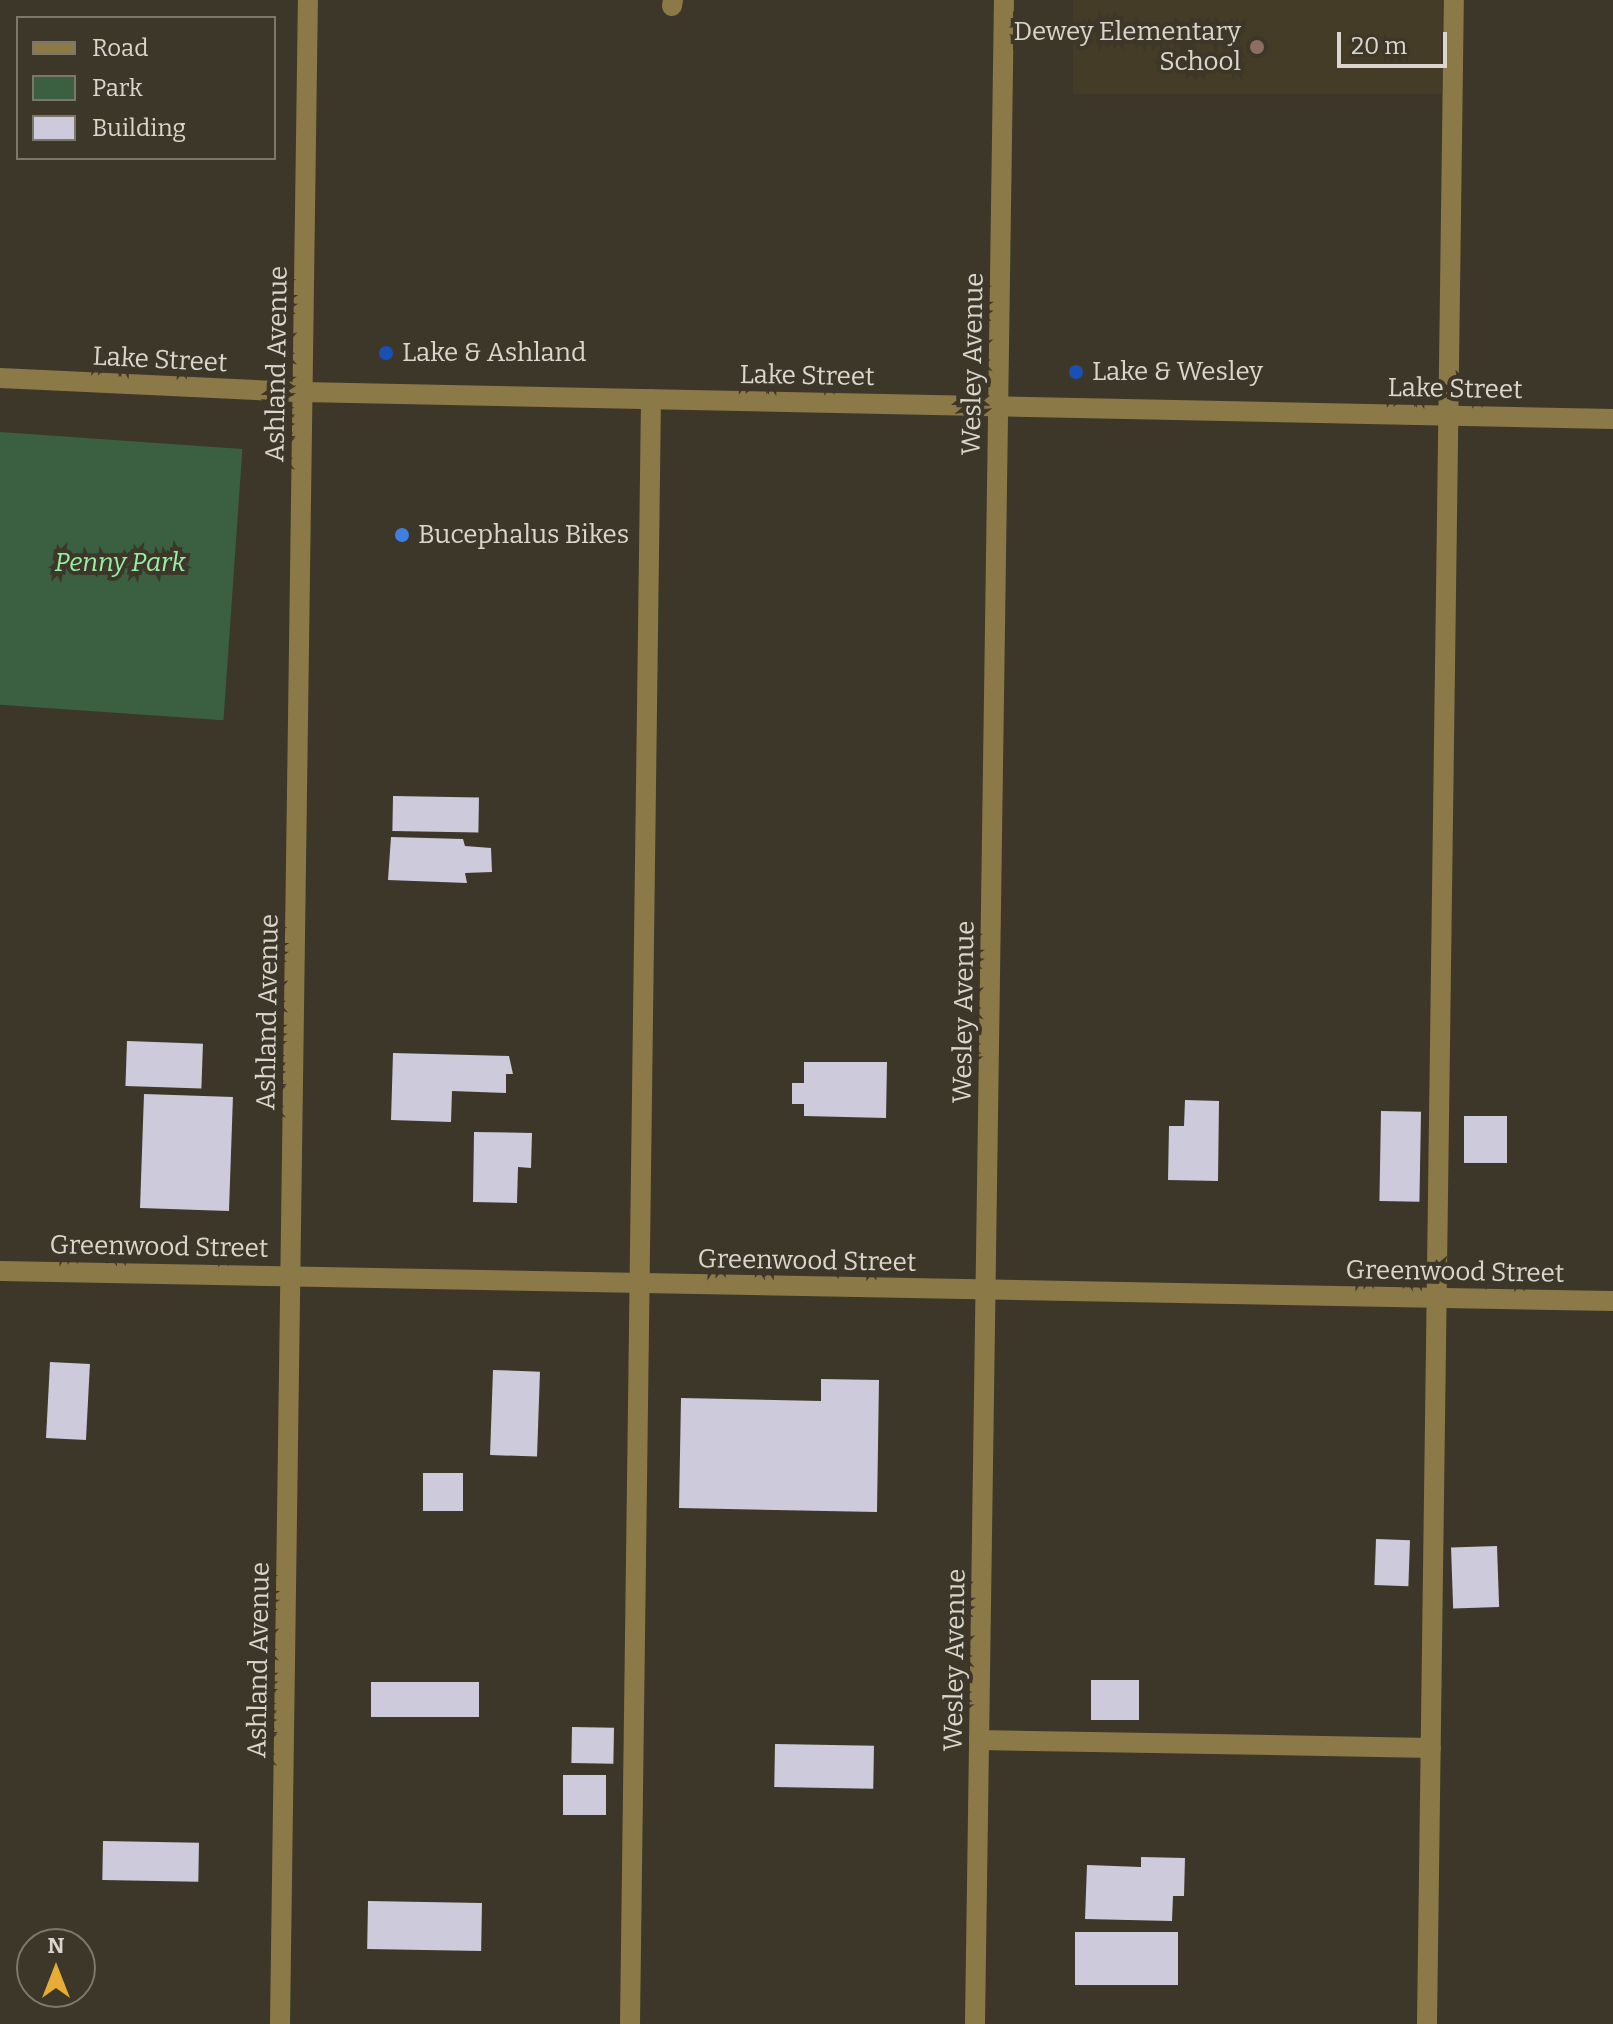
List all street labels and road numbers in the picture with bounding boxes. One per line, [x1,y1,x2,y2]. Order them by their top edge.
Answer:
street label: Ashland Avenue [260,266,294,462]
street label: Wesley Avenue [956,272,990,456]
street label: Lake Street [92,341,228,379]
street label: Lake Street [739,359,875,393]
street label: Lake Street [1387,372,1523,406]
street label: Ashland Avenue [251,914,285,1110]
street label: Wesley Avenue [947,920,981,1104]
street label: Greenwood Street [49,1229,269,1265]
street label: Greenwood Street [697,1243,917,1279]
street label: Greenwood Street [1345,1254,1565,1290]
street label: Ashland Avenue [242,1562,276,1758]
street label: Wesley Avenue [938,1568,972,1752]

